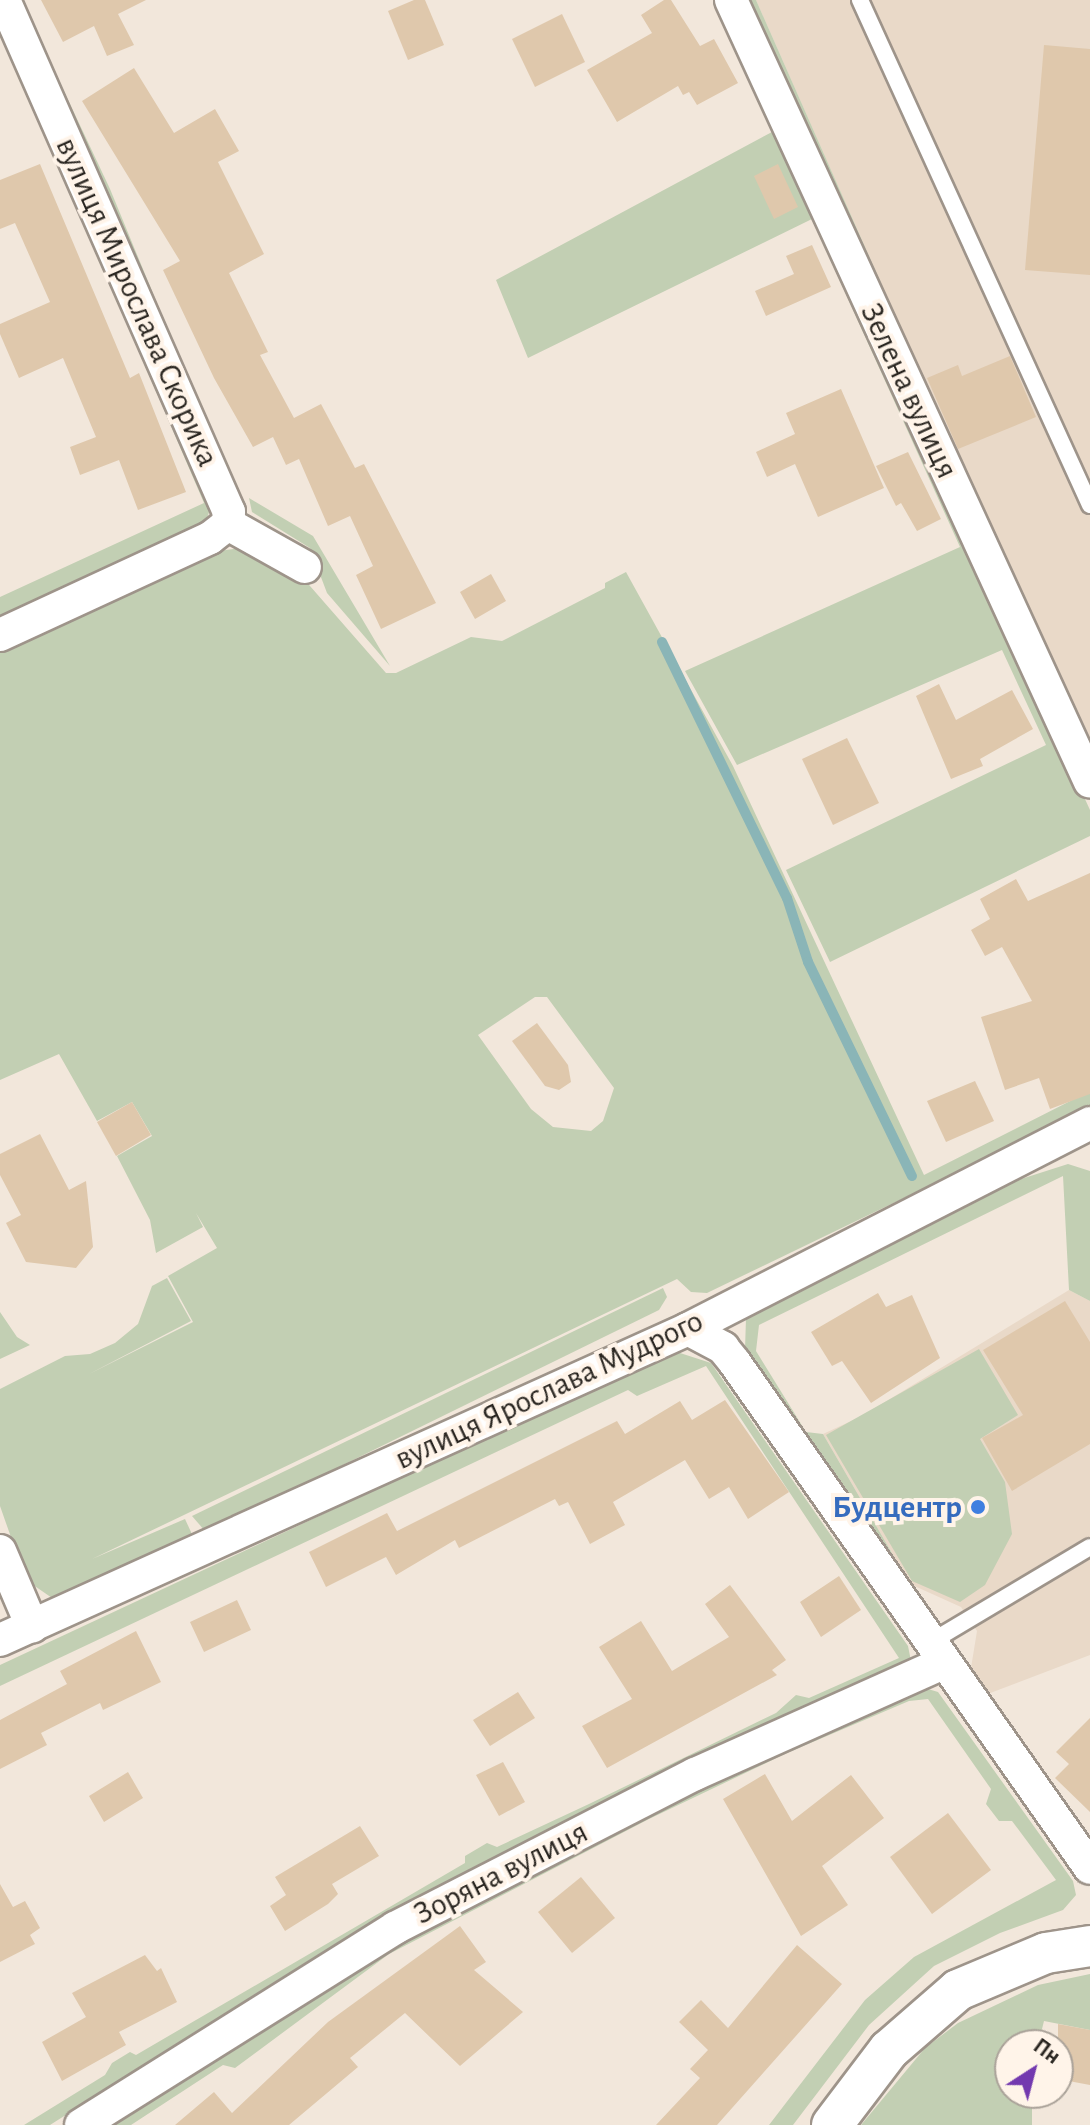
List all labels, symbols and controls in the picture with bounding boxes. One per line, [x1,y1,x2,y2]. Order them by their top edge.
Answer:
street label: вулиця Мирослава Скорика [47,132,227,472]
street label: Зелена вулиця [852,297,966,485]
street label: вулиця Ярослава Мудрого [389,1302,709,1478]
place label: Будцентр [832,1488,962,1526]
marker: Будцентр [969,1498,987,1516]
street label: Зоряна вулиця [408,1813,594,1933]
north arrow [994,2029,1074,2109]
text: Пн [1030,2034,1064,2068]

